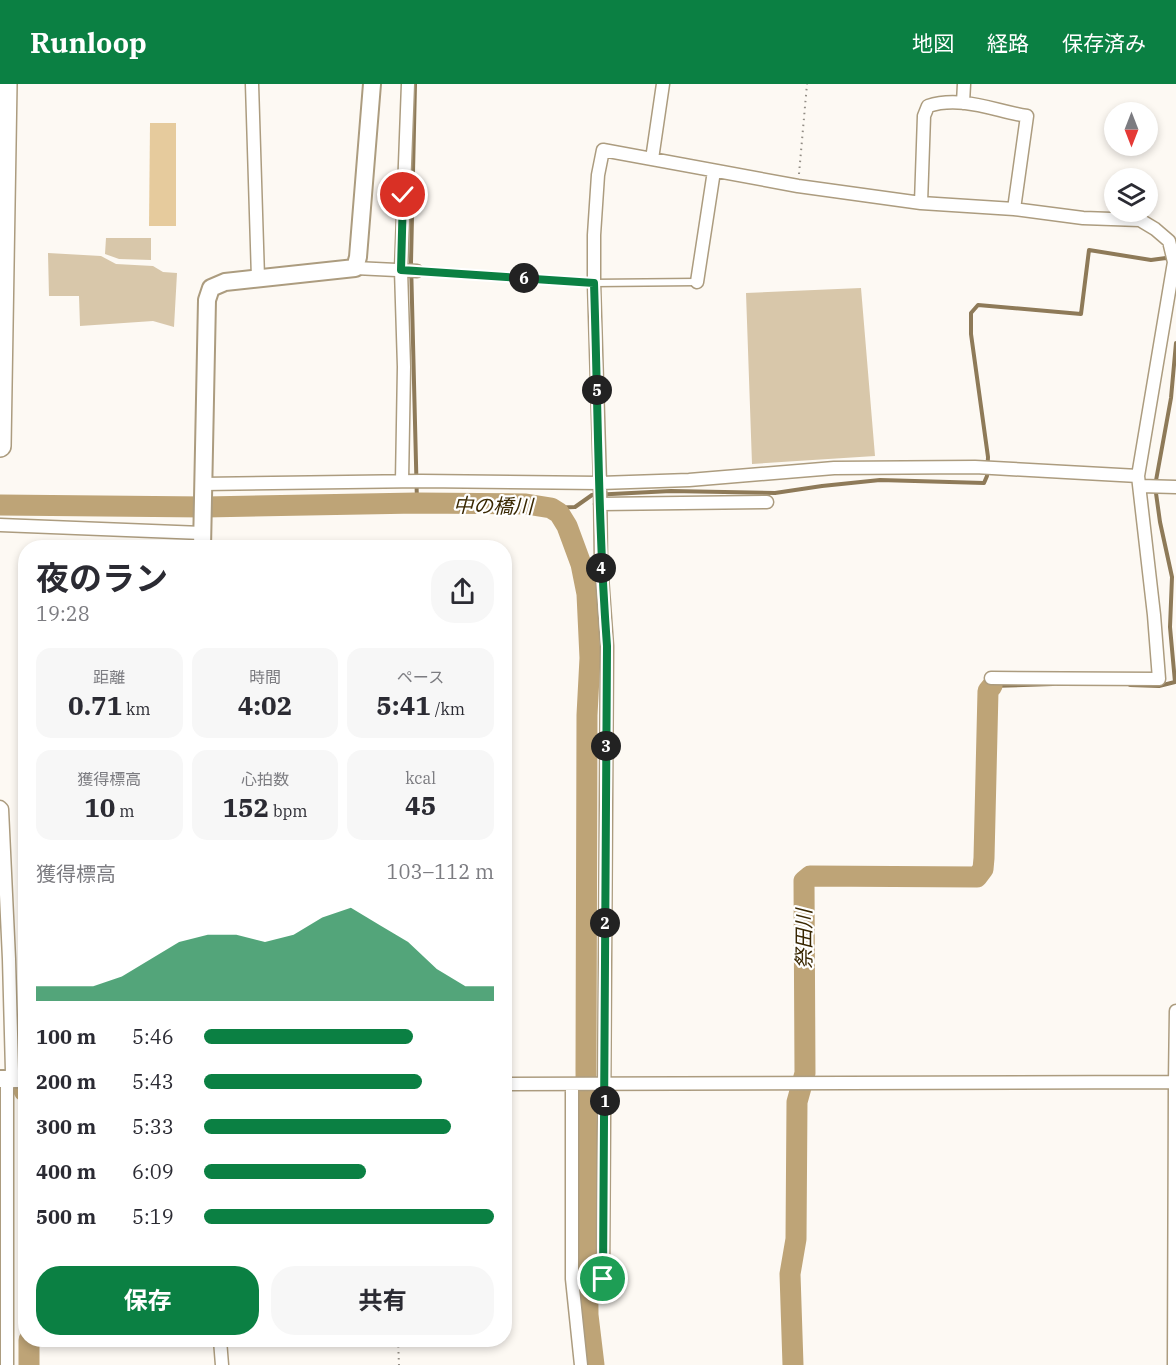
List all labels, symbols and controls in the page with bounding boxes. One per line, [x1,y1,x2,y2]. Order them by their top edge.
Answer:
text: Runloop [30,24,147,61]
text: 地図 [912,29,954,57]
text: 経路 [987,29,1029,57]
text: 保存済み [1062,29,1146,57]
north arrow [1104,102,1158,156]
map controls [1104,102,1158,222]
button: layers [1104,168,1158,222]
pin [377,169,428,220]
icon: check [386,178,419,211]
pin: 6 [509,263,539,293]
text: 6 [519,268,529,288]
pin: 5 [582,375,612,405]
text: 5 [592,380,602,400]
water label: 中の橋川 [453,491,535,520]
pin: 4 [586,553,616,583]
text: 夜のラン [36,556,168,599]
text: 4 [596,558,606,578]
button: share [431,560,494,623]
text: 19:28 [36,600,90,627]
text: 距離 [93,667,125,687]
text: 時間 [249,667,281,687]
text: ペース [397,667,444,687]
text: 0.71 [68,688,122,722]
text: 4:02 [238,688,292,722]
text: 5:41 [376,688,431,722]
text: km [122,699,151,719]
text: /km [431,699,465,719]
pin: 3 [591,731,621,761]
text: 3 [601,736,611,756]
text: kcal [405,768,436,788]
text: 獲得標高 [77,769,141,789]
text: 心拍数 [241,769,289,789]
text: 45 [405,788,436,822]
text: 10 [84,790,115,824]
text: 152 [222,790,269,824]
text: m [115,801,134,821]
text: bpm [269,801,308,821]
text: 103–112 m [387,858,494,885]
text: 獲得標高 [36,860,116,887]
water label: 祭田川 [790,907,817,969]
pin: 2 [590,908,620,938]
text: 2 [600,913,610,933]
text: 100 m [36,1023,96,1050]
text: 5:46 [132,1023,174,1050]
text: 200 m [36,1068,96,1095]
text: 5:43 [132,1068,174,1095]
pin: 1 [590,1086,620,1116]
text: 1 [600,1091,610,1111]
text: 300 m [36,1113,96,1140]
text: 5:33 [132,1113,174,1140]
text: 400 m [36,1158,96,1185]
text: 6:09 [132,1158,174,1185]
text: 500 m [36,1203,96,1230]
text: 5:19 [132,1203,174,1230]
pin [577,1253,628,1304]
icon: arrive [586,1262,619,1295]
button: 保存 [36,1266,259,1335]
button: 共有 [271,1266,494,1335]

